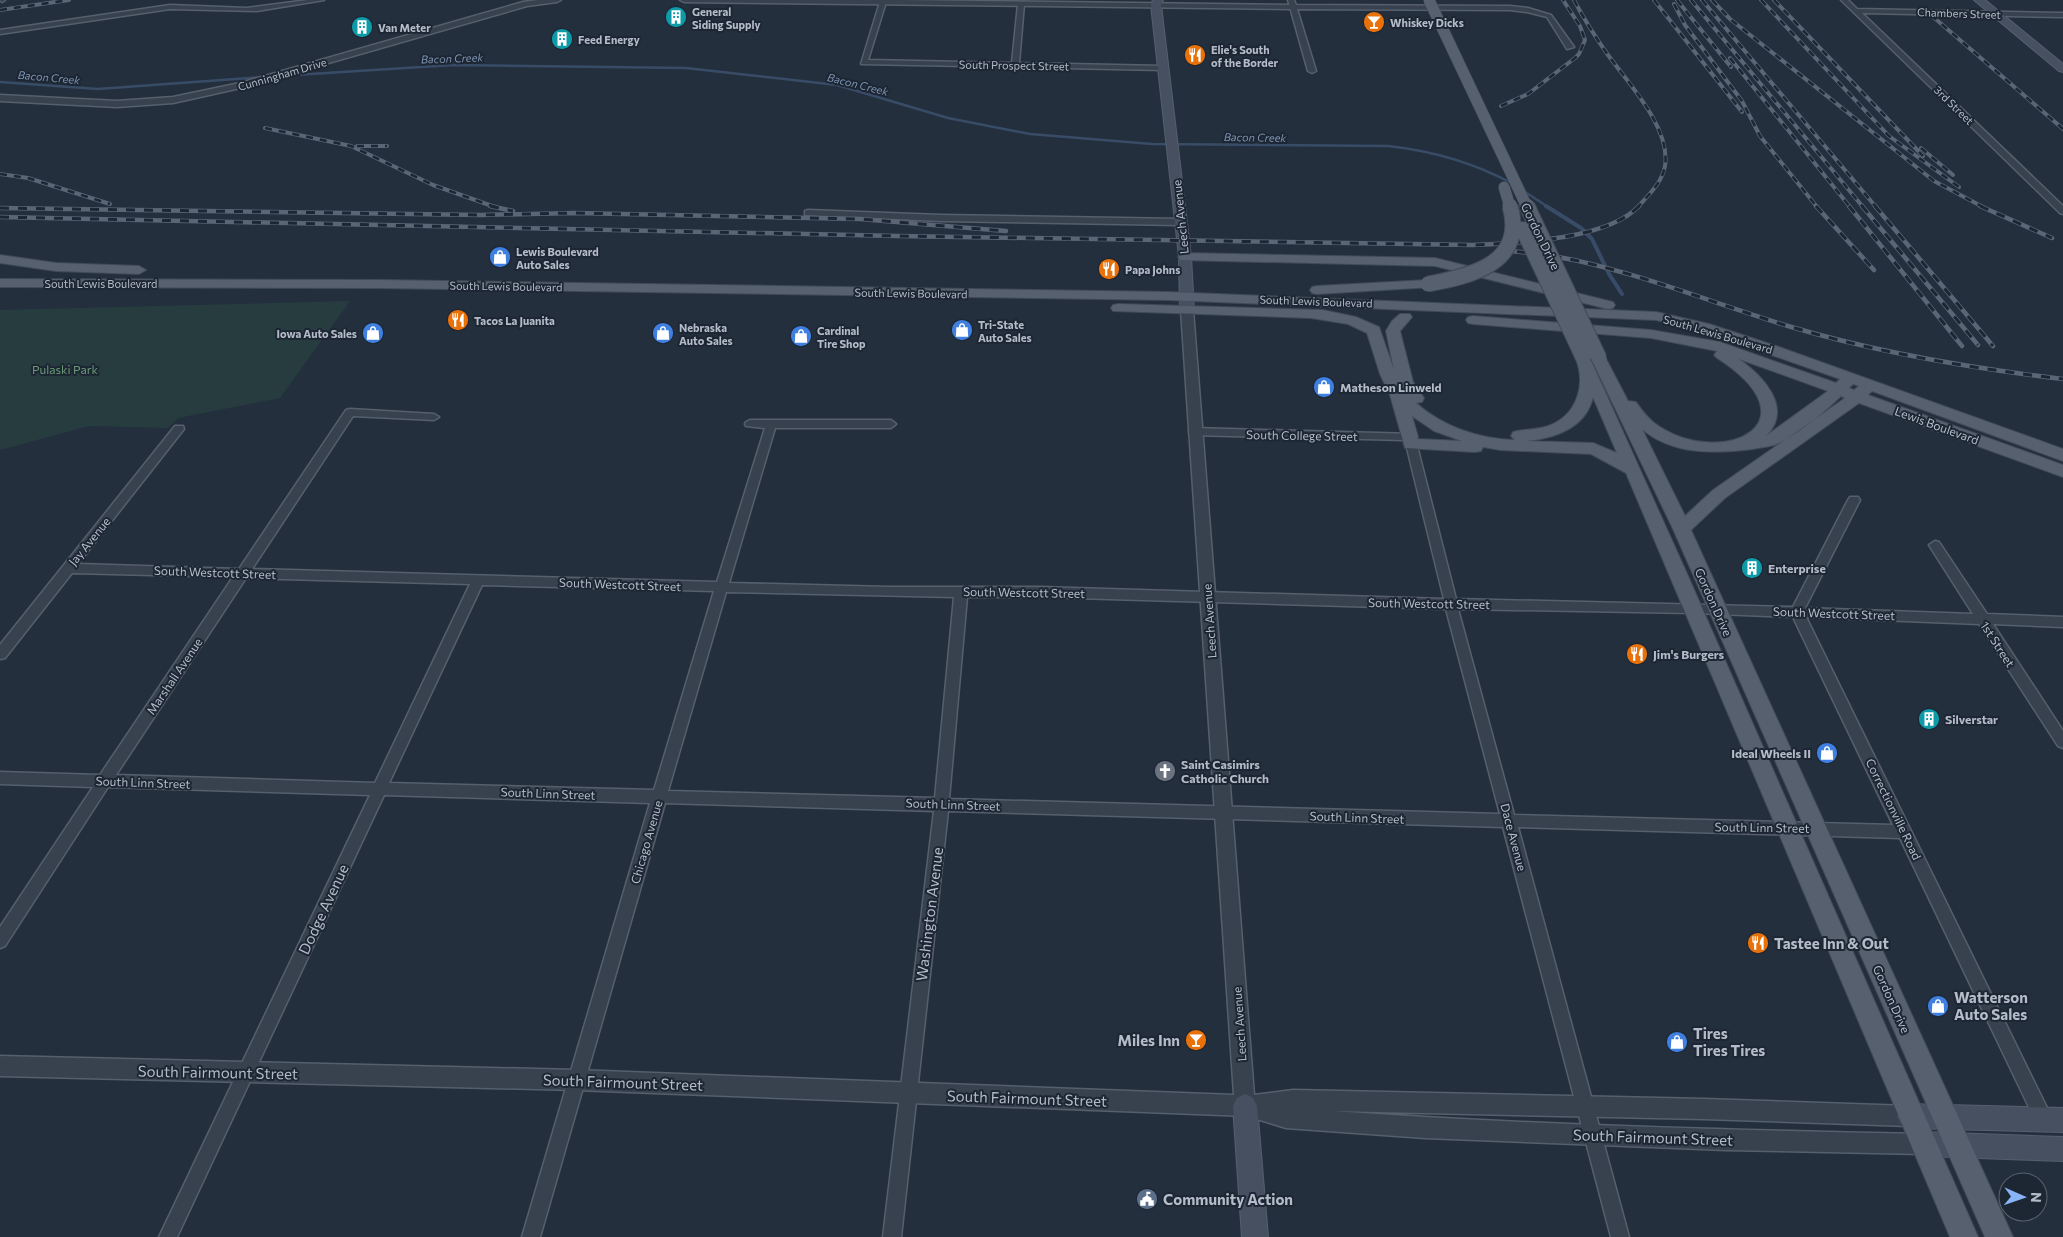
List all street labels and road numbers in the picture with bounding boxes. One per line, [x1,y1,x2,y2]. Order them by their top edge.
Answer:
street label: Chambers Street [1917,5,2002,21]
street label: Cunningham Drive [236,55,328,93]
street label: South Prospect Street [959,58,1070,72]
street label: 3rd Street [1931,83,1977,127]
street label: Leech Avenue [1169,179,1191,255]
street label: Gordon Drive [1519,200,1563,272]
street label: South Lewis Boulevard [45,277,157,290]
street label: South Lewis Boulevard [449,279,563,293]
street label: South Lewis Boulevard [854,286,968,300]
street label: South Lewis Boulevard [1259,293,1373,309]
street label: South Lewis Boulevard [1662,312,1774,356]
street label: Lewis Boulevard [1893,403,1981,447]
street label: South College Street [1246,427,1358,443]
street label: Jay Avenue [65,514,114,569]
street label: South Westcott Street [154,563,276,581]
street label: Gordon Drive [1693,566,1735,638]
street label: South Westcott Street [559,575,681,593]
street label: Leech Avenue [1199,583,1219,659]
street label: South Westcott Street [963,584,1085,600]
street label: South Westcott Street [1368,595,1490,611]
street label: South Westcott Street [1773,604,1895,622]
street label: 1st Street [1978,619,2018,670]
street label: Marshall Avenue [143,635,205,717]
street label: Correctionville Road [1863,756,1925,862]
street label: South Linn Street [95,773,191,791]
street label: South Linn Street [500,784,596,802]
street label: South Linn Street [905,795,1001,813]
street label: Chicago Avenue [627,799,665,885]
street label: Dace Avenue [1498,802,1530,872]
street label: South Linn Street [1309,808,1405,826]
street label: South Linn Street [1714,819,1810,835]
street label: Washington Avenue [912,846,946,982]
street label: Dodge Avenue [294,861,352,957]
street label: Gordon Drive [1871,963,1913,1035]
street label: Leech Avenue [1229,986,1249,1062]
street label: South Fairmount Street [138,1062,298,1082]
street label: South Fairmount Street [543,1070,703,1094]
street label: South Fairmount Street [947,1086,1107,1110]
street label: South Fairmount Street [1573,1125,1733,1149]

